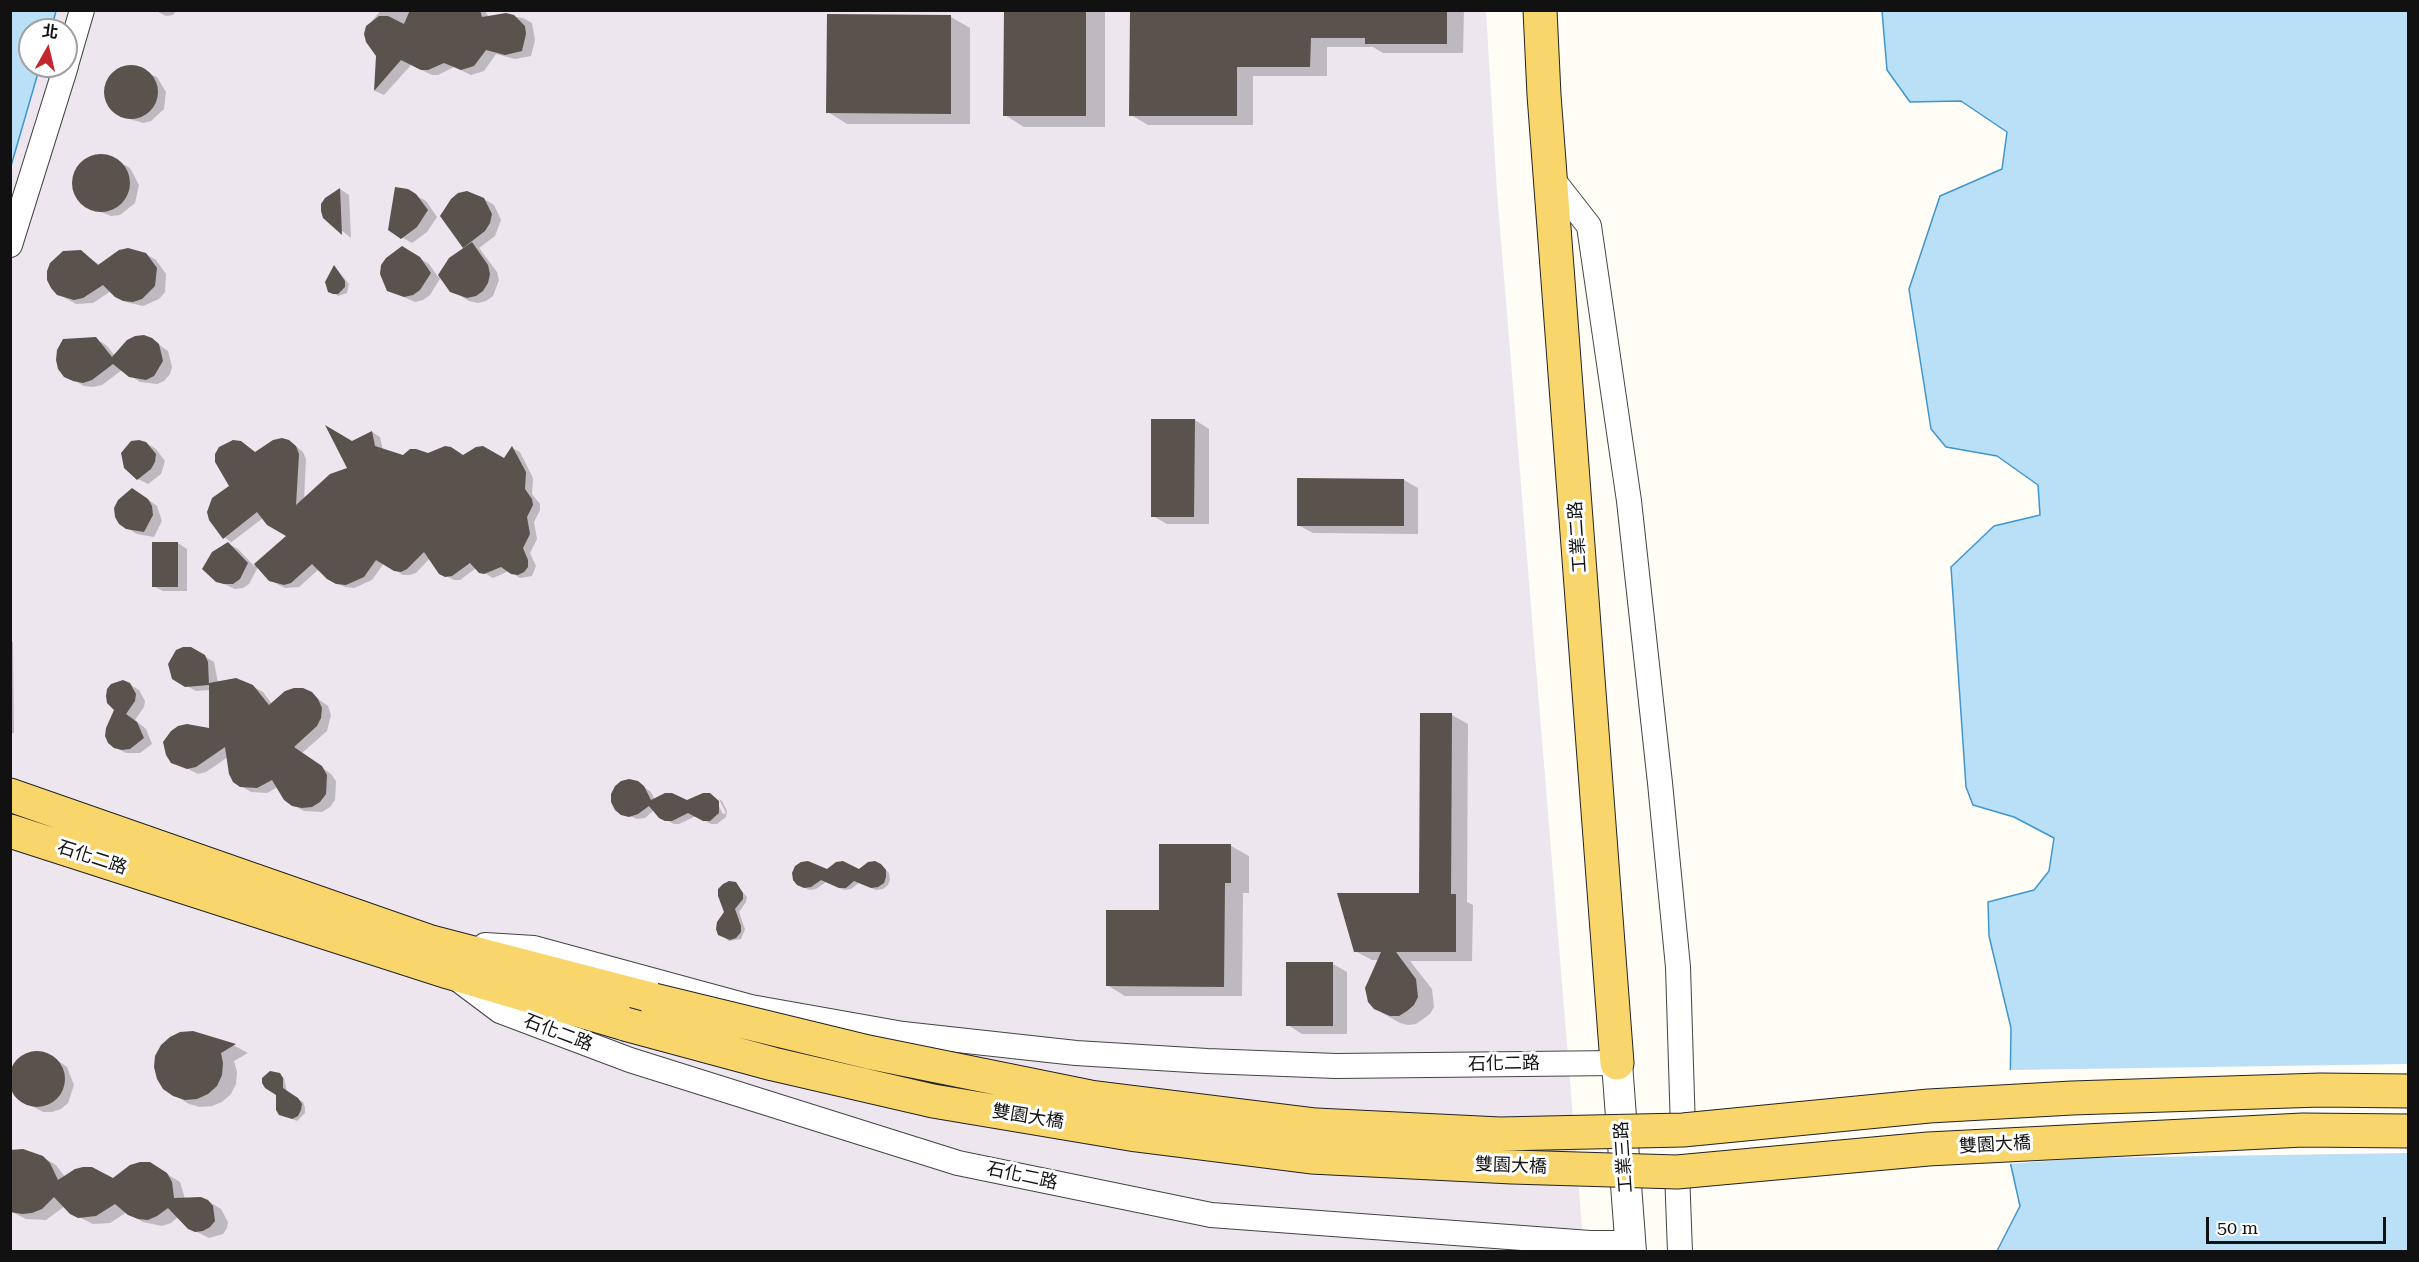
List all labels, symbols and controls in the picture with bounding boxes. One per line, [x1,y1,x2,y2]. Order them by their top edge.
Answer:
north arrow [18,18,78,78]
text: 北 [41,21,60,42]
street label: 工業二路 [1565,500,1591,574]
street label: 石化二路 [54,837,130,879]
street label: 石化二路 [521,1010,595,1056]
street label: 石化二路 [1468,1053,1540,1075]
street label: 雙園大橋 [991,1101,1065,1133]
street label: 工業三路 [1611,1120,1637,1194]
street label: 雙園大橋 [1958,1132,2032,1158]
street label: 雙園大橋 [1475,1154,1547,1178]
street label: 石化二路 [985,1158,1059,1194]
scale bar [2209,1205,2389,1243]
text: 50 m [2217,1217,2258,1238]

